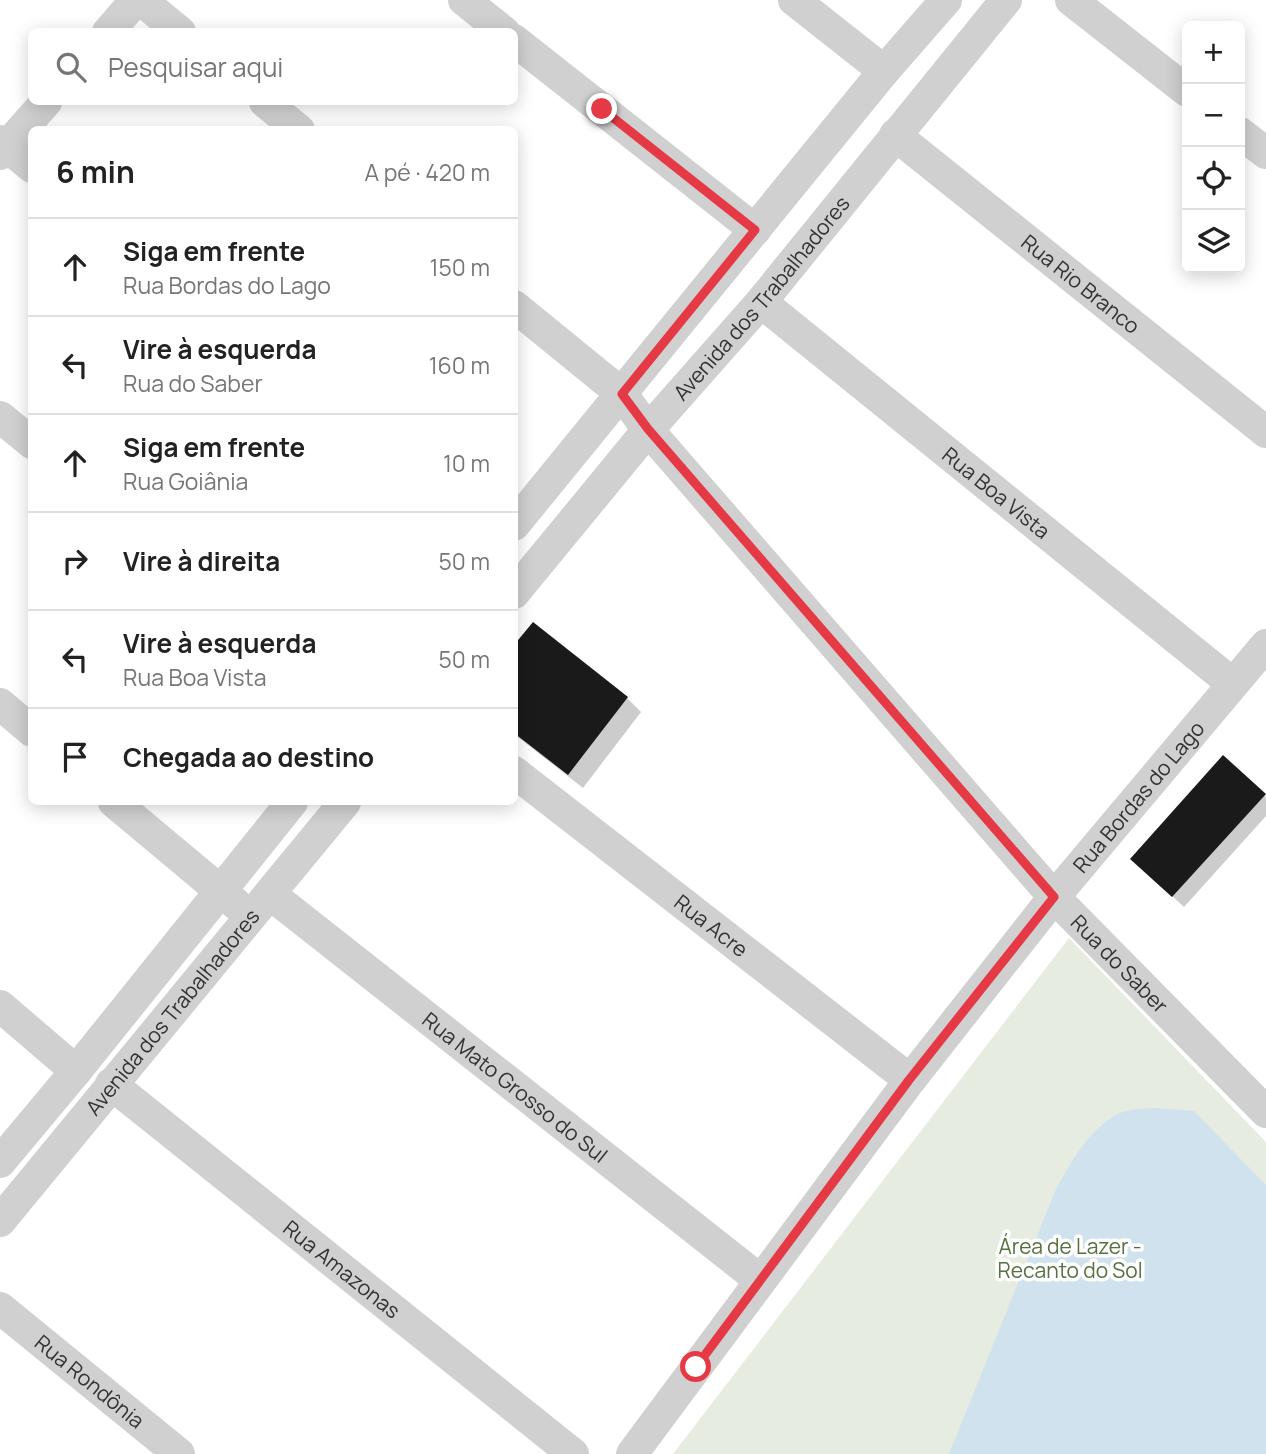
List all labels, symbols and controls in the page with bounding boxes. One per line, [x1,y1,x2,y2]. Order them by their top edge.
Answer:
map controls [1182,21,1245,273]
button: + [1182,21,1245,84]
search box [28,28,518,105]
icon: search [52,48,90,86]
text: Pesquisar aqui [108,49,283,85]
button: − [1182,84,1245,147]
route end [586,93,617,124]
button: locate [1182,147,1245,210]
text: 6 min [56,151,135,192]
text: A pé · 420 m [365,156,490,188]
street label: Avenida dos Trabalhadores [667,190,856,406]
button: layers [1182,210,1245,273]
street label: Rua Rio Branco [1016,228,1146,340]
text: Siga em frente [123,233,305,269]
icon: ahead [56,248,94,286]
text: 150 m [430,251,490,283]
text: Rua Bordas do Lago [123,269,331,301]
text: Vire à esquerda [123,331,316,367]
icon: left [56,346,94,384]
text: 160 m [429,349,490,381]
text: Rua do Saber [123,367,263,399]
text: Siga em frente [123,429,305,465]
street label: Rua Boa Vista [937,441,1056,545]
icon: ahead [56,444,94,482]
text: 10 m [443,447,490,479]
text: Rua Goiânia [123,465,248,497]
icon: right [56,542,94,580]
text: Vire à direita [123,543,280,579]
text: 50 m [439,545,490,577]
text: Vire à esquerda [123,625,316,661]
icon: left [56,640,94,678]
text: 50 m [439,643,490,675]
text: Rua Boa Vista [123,661,266,693]
street label: Rua Bordas do Lago [1067,715,1210,878]
icon: arrive [56,738,94,776]
text: Chegada ao destino [123,739,374,775]
street label: Rua Acre [669,888,754,963]
street label: Avenida dos Trabalhadores [79,903,266,1121]
street label: Rua do Saber [1065,908,1175,1019]
street label: Rua Mato Grosso do Sul [417,1005,613,1169]
street label: Rua Amazonas [278,1214,406,1324]
park label: Área de Lazer - Recanto do Sol [997,1232,1143,1284]
street label: Rua Rondônia [29,1328,151,1434]
route start [680,1351,711,1382]

